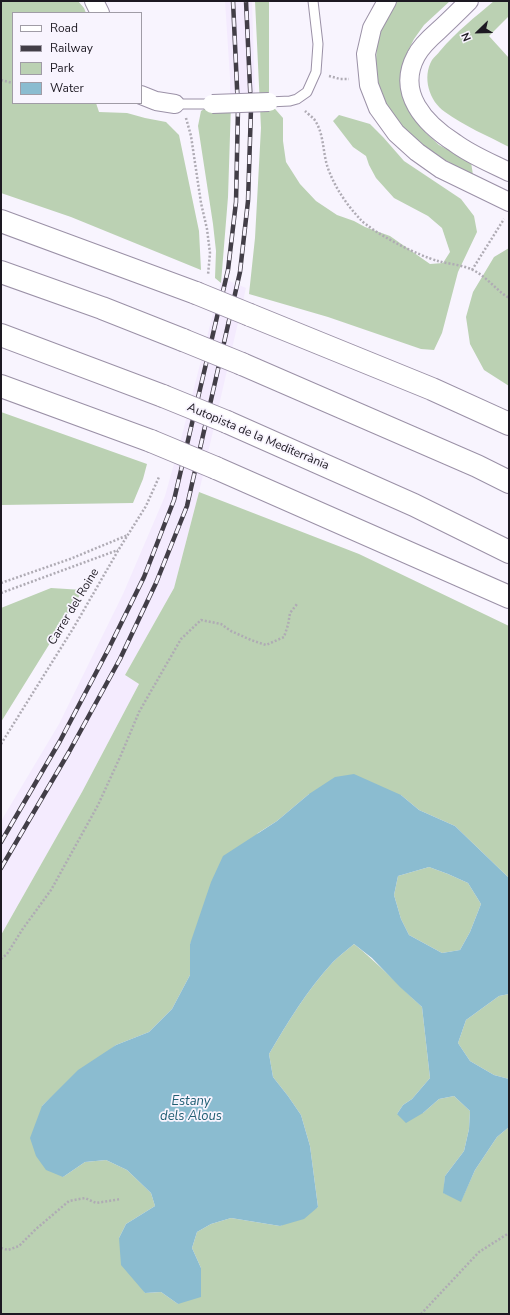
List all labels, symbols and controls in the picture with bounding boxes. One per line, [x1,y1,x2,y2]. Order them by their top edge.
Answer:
legend [12,12,142,104]
north arrow [458,12,498,52]
text: Road [50,20,78,36]
text: N [458,30,475,44]
text: Railway [50,40,93,56]
text: Park [50,60,74,76]
text: Water [50,80,84,96]
street label: Autopista de la Mediterrània [185,401,331,473]
street label: Carrer del Roine [45,566,103,648]
water label: Estany dels Alous [160,1094,222,1125]

